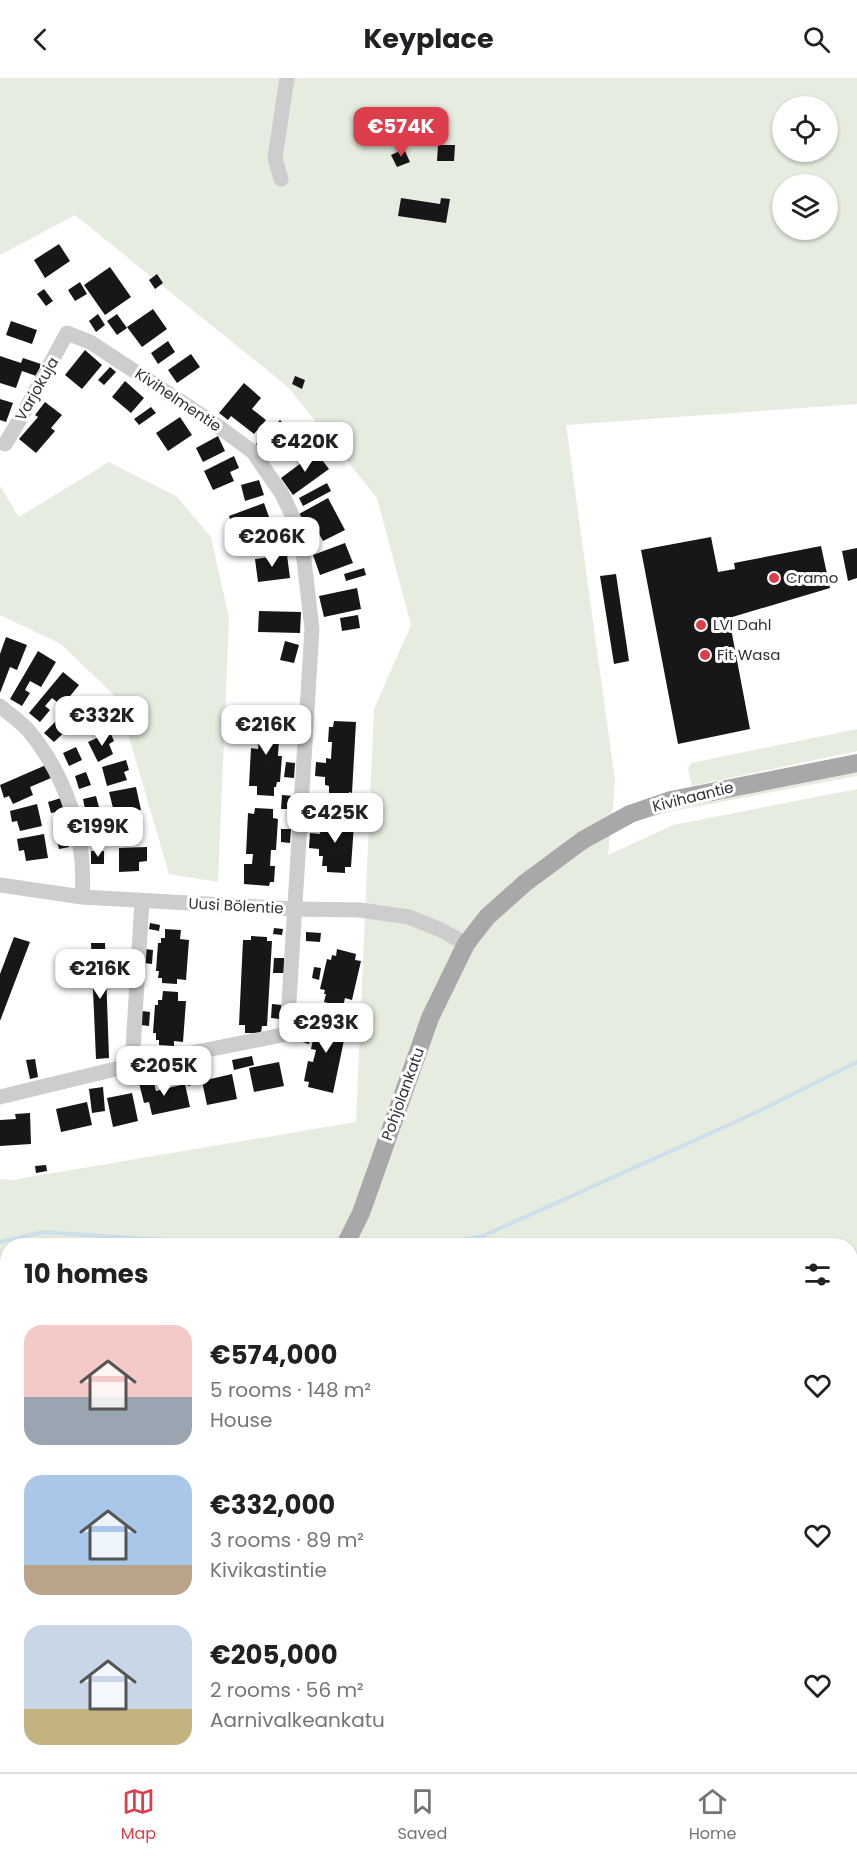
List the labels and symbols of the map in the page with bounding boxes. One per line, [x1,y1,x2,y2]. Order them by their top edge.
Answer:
pin: €574K [359,107,443,158]
street label: Varjokuja [10,353,63,424]
street label: Kivihelmentie [131,363,226,436]
pin: €420K [263,422,347,473]
pin: €206K [230,517,314,568]
place label: Cramo [786,567,838,588]
marker: Cramo [767,571,781,585]
place label: LVI Dahl [713,614,771,635]
marker: LVI Dahl [694,618,708,632]
place label: Fit Wasa [717,644,780,665]
marker: Fit Wasa [698,648,712,662]
pin: €332K [60,696,144,747]
pin: €216K [224,705,308,756]
street label: Kivihaantie [650,776,736,817]
pin: €425K [293,793,377,844]
pin: €199K [56,807,140,858]
street label: Uusi Bölentie [188,893,284,918]
pin: €216K [58,949,142,1000]
pin: €293K [284,1003,368,1054]
street label: Pohjolankatu [376,1044,429,1143]
pin: €205K [122,1046,206,1097]

